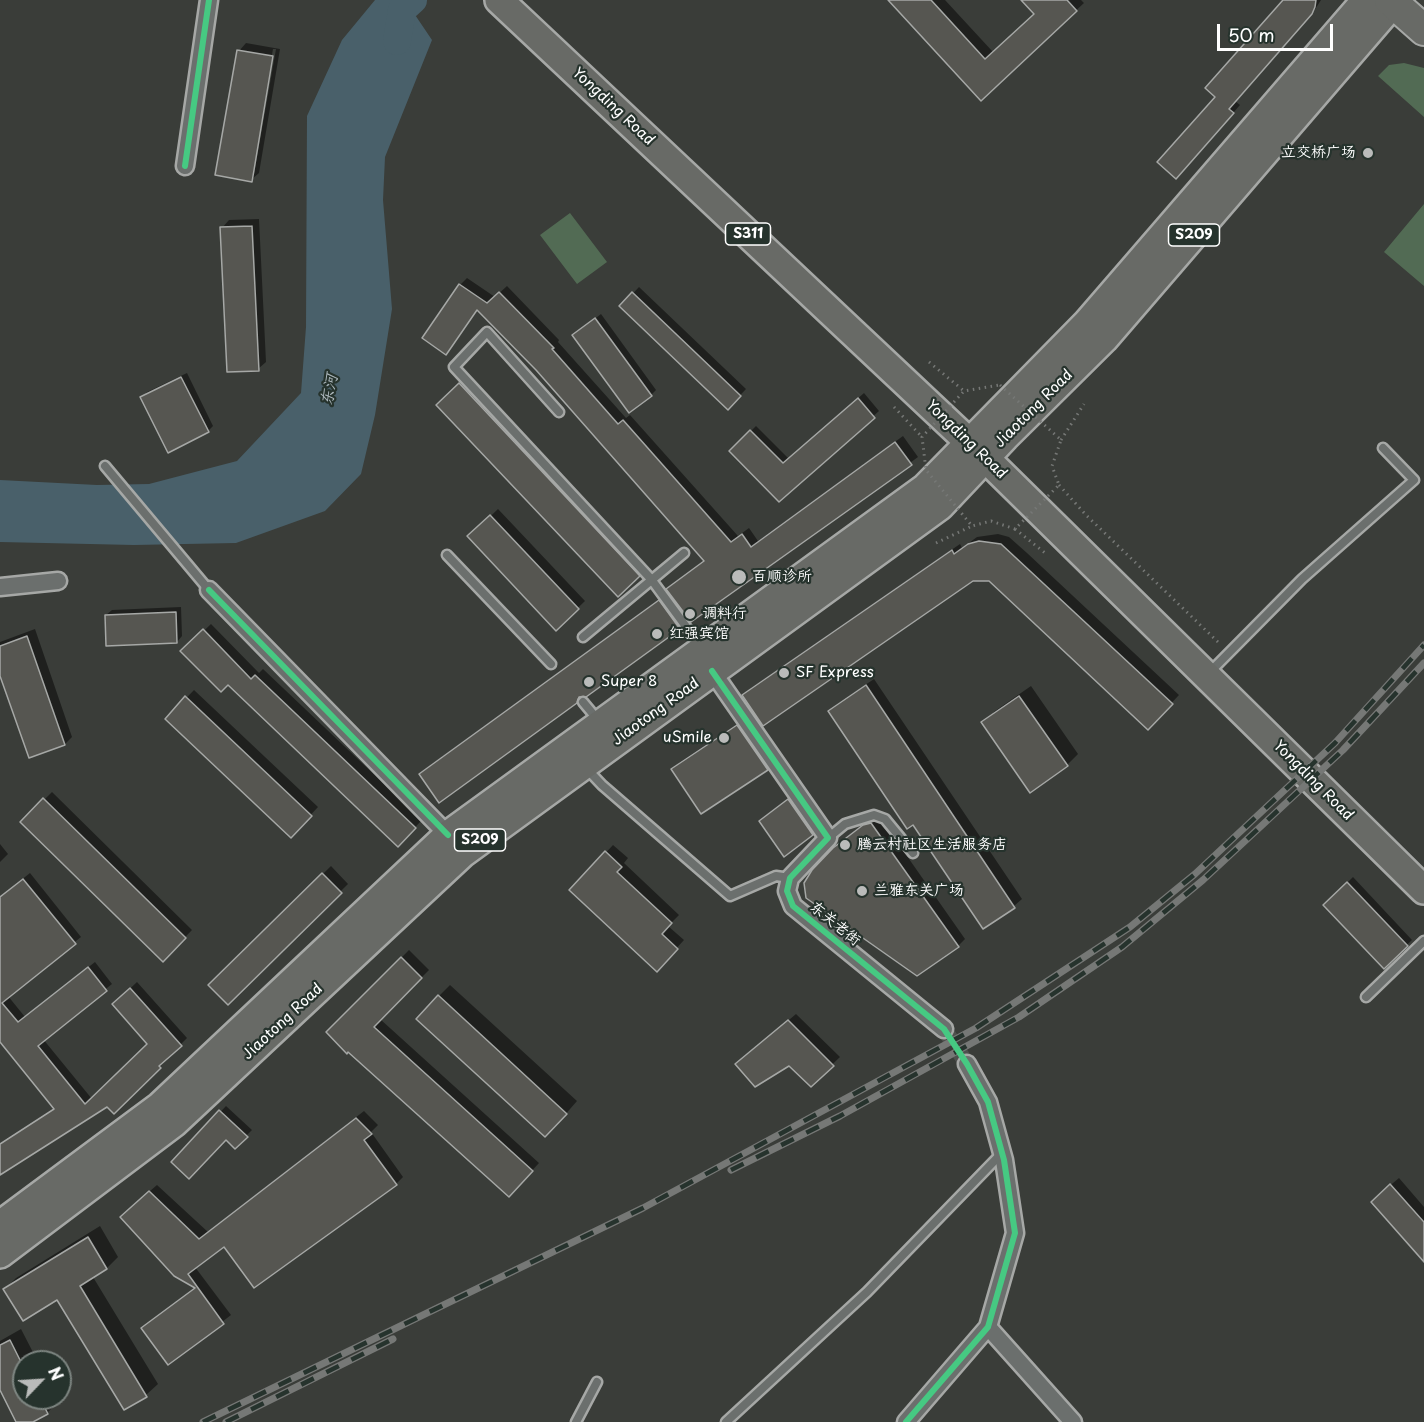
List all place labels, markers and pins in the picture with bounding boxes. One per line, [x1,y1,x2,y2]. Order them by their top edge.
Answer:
place label: 立交桥广场 [1281,144,1356,162]
marker: 立交桥广场 [1361,146,1375,160]
marker: 百顺诊所 [730,568,748,586]
place label: 百顺诊所 [752,568,812,586]
place label: 调料行 [702,605,747,623]
marker: 调料行 [683,607,697,621]
place label: 红强宾馆 [669,625,729,643]
marker: 红强宾馆 [650,627,664,641]
place label: SF Express [796,664,874,682]
marker: SF Express [777,666,791,680]
place label: Super 8 [601,673,657,691]
marker: Super 8 [582,675,596,689]
place label: uSmile [663,729,712,747]
marker: uSmile [717,731,731,745]
place label: 腾云村社区生活服务店 [857,836,1007,854]
marker: 腾云村社区生活服务店 [838,838,852,852]
place label: 兰雅东关广场 [874,882,964,900]
marker: 兰雅东关广场 [855,884,869,898]

